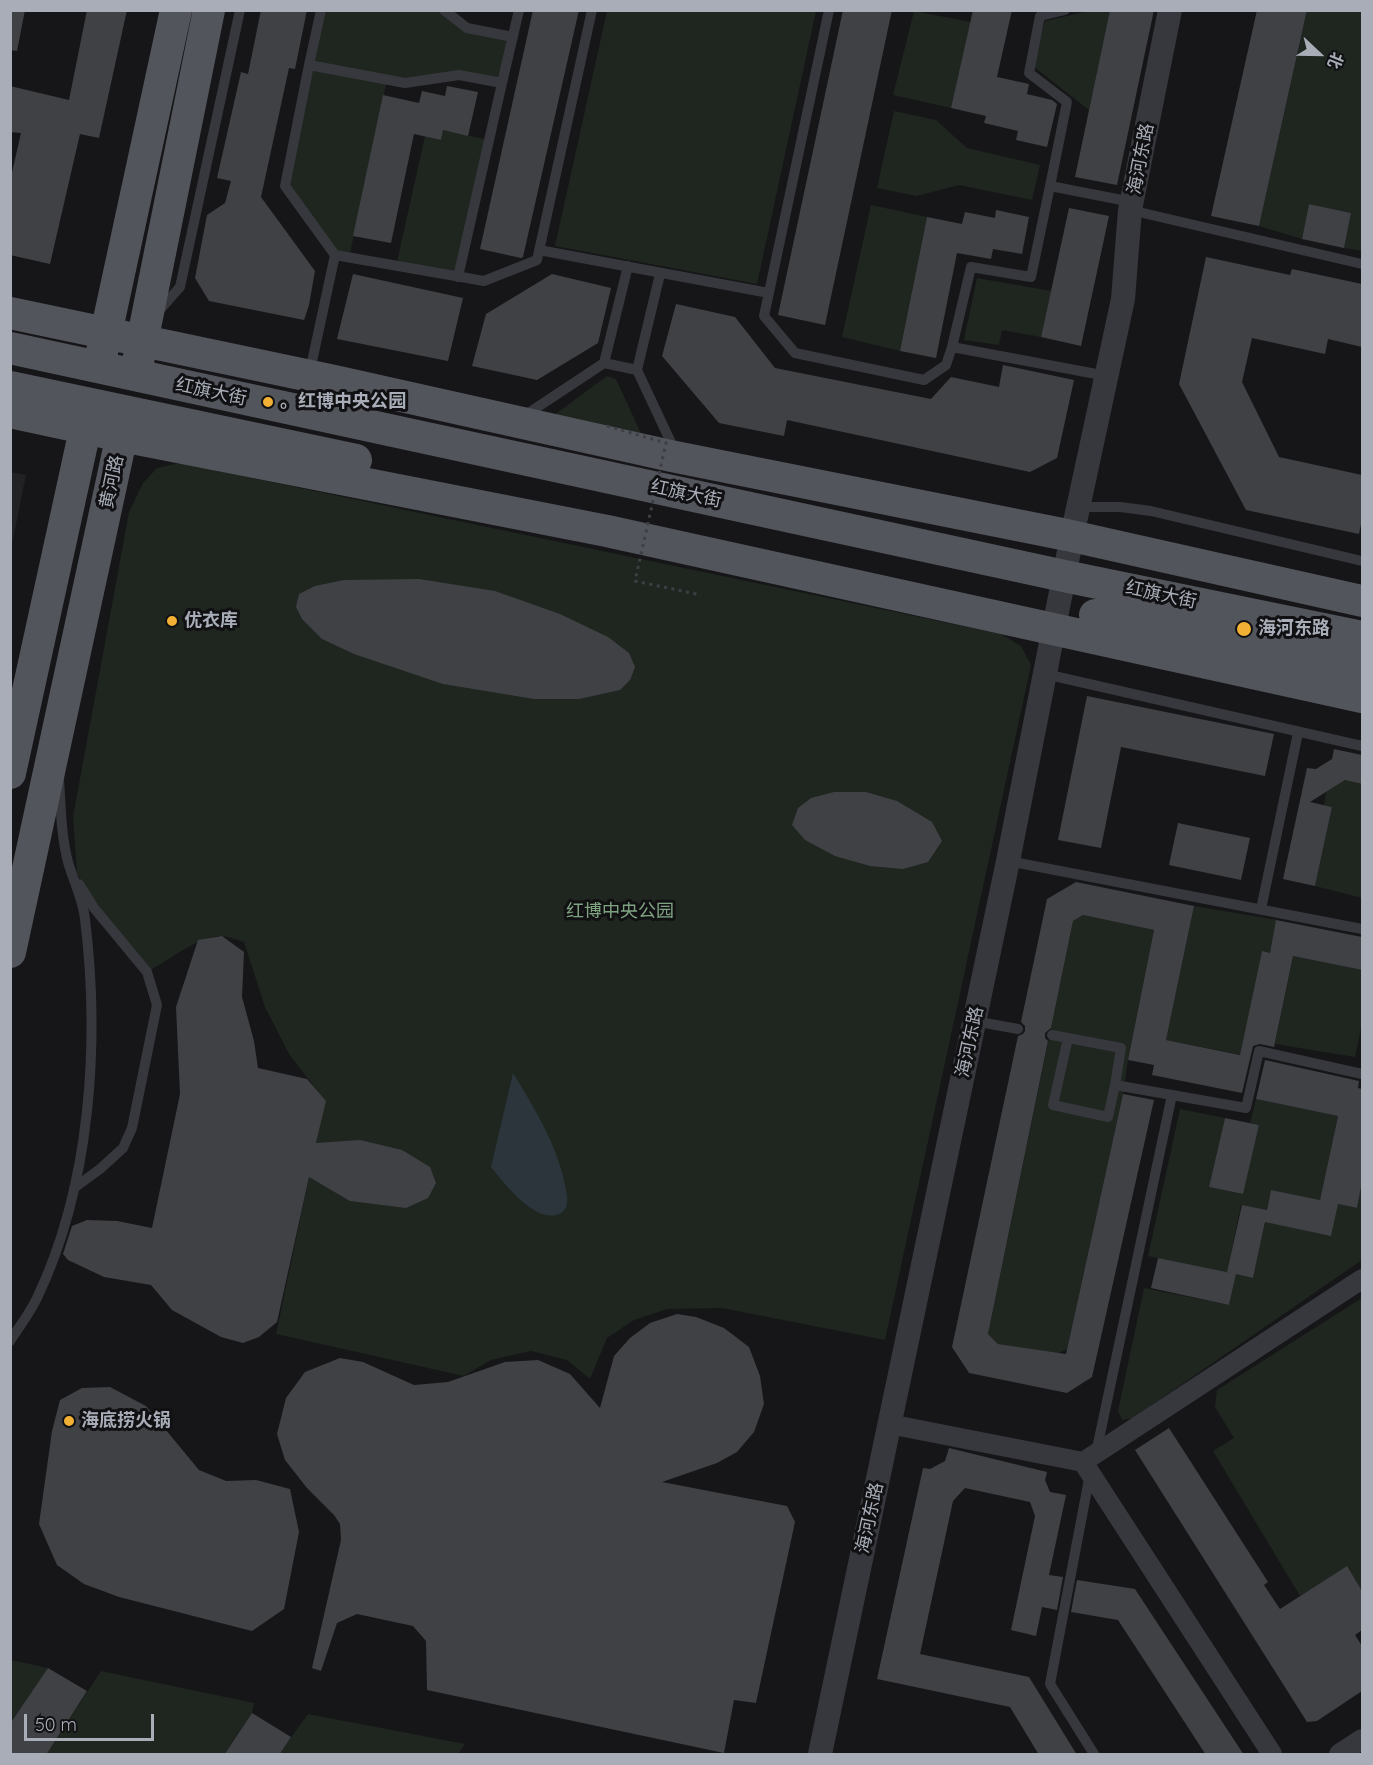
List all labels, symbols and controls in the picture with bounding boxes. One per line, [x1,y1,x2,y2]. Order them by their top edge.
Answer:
north arrow [1289,24,1349,84]
text: 北 [1323,50,1348,72]
street label: 海河东路 [1124,122,1158,196]
street label: 红旗大街 [174,374,248,410]
place label: 。红博中央公园 [280,391,406,413]
marker: 。红博中央公园 [261,395,275,409]
street label: 黄河路 [96,453,128,511]
street label: 红旗大街 [649,476,723,512]
street label: 红旗大街 [1124,577,1198,613]
place label: 优衣库 [184,610,238,632]
marker: 优衣库 [165,614,179,628]
place label: 海河东路 [1258,618,1330,640]
marker: 海河东路 [1235,620,1253,638]
park label: 红博中央公园 [566,901,674,923]
street label: 海河东路 [952,1005,988,1079]
place label: 海底捞火锅 [81,1410,171,1432]
marker: 海底捞火锅 [62,1414,76,1428]
street label: 海河东路 [852,1481,888,1555]
scale bar [27,1702,158,1740]
text: 50 m [35,1713,77,1736]

